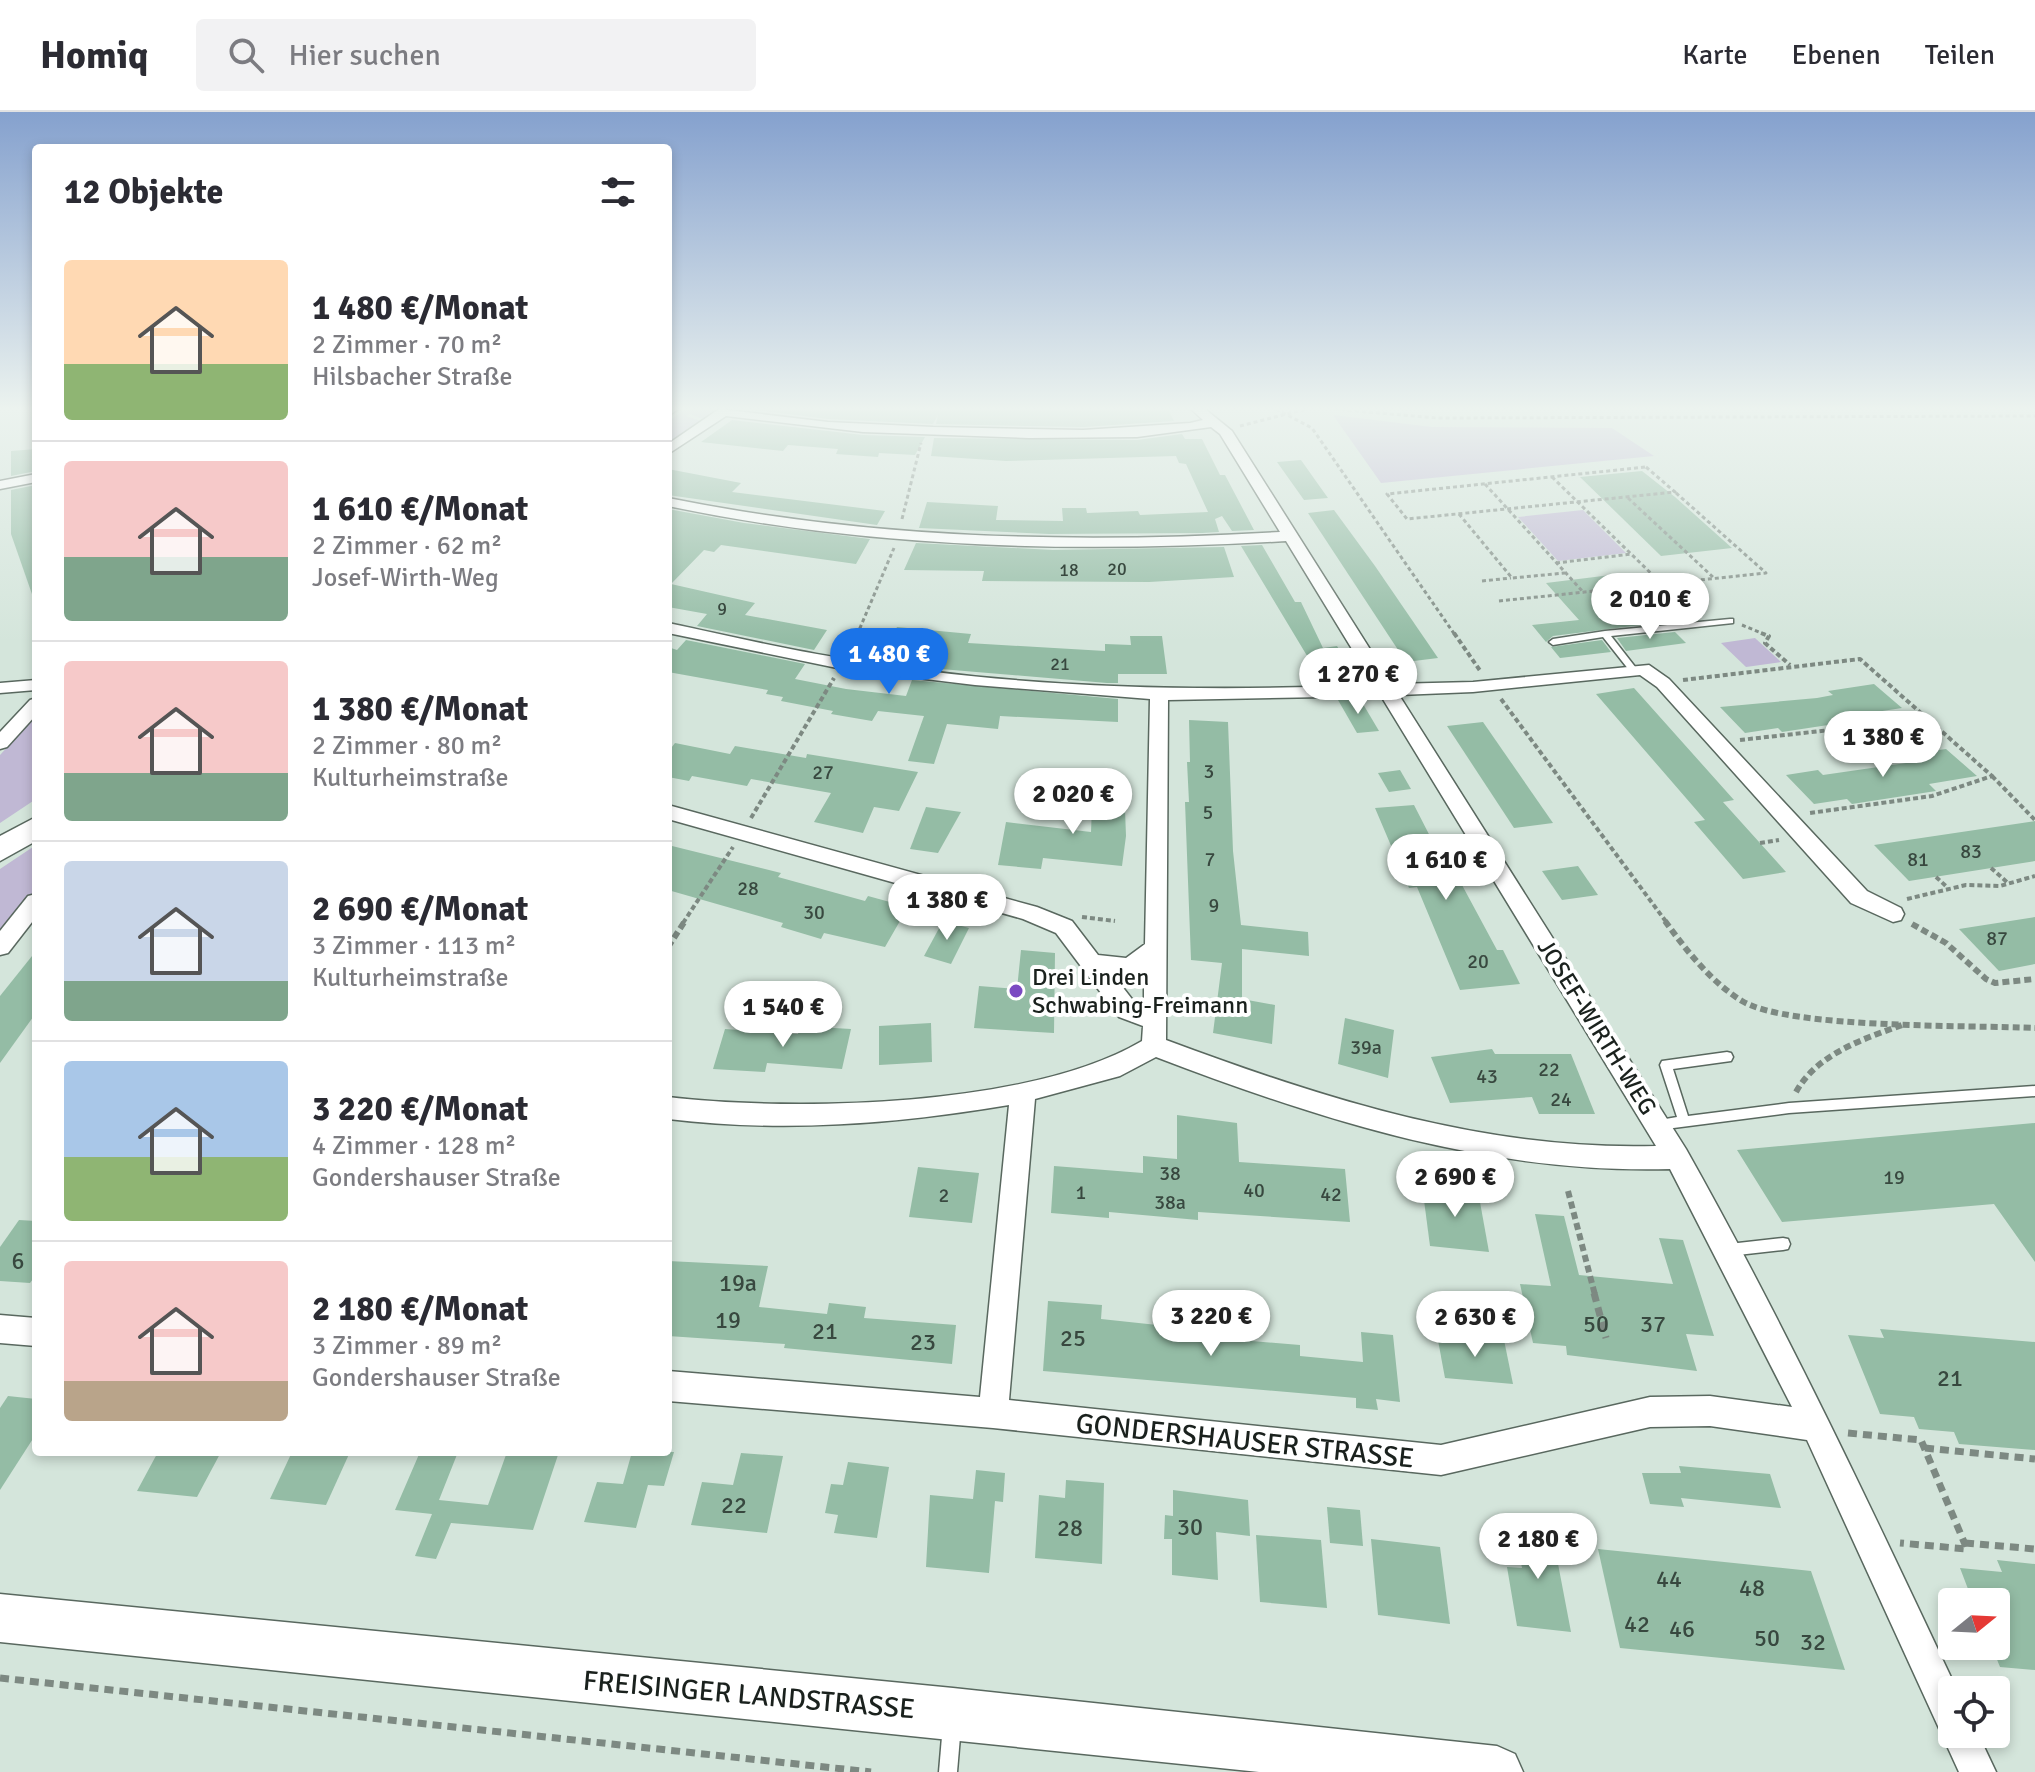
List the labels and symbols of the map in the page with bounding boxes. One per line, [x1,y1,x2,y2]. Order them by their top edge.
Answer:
house number: 20 [1107,558,1127,580]
house number: 18 [1059,559,1079,581]
pin: 2 010 € [1576,573,1724,641]
house number: 9 [717,598,727,620]
pin: 1 480 € [815,628,963,696]
pin: 1 270 € [1284,648,1432,716]
house number: 21 [1050,653,1070,675]
pin: 1 380 € [1809,711,1957,779]
house number: 3 [1204,759,1214,784]
house number: 27 [812,760,834,785]
pin: 2 020 € [999,768,1147,836]
house number: 5 [1203,800,1213,825]
pin: 1 610 € [1372,834,1520,902]
house number: 83 [1960,839,1982,864]
house number: 7 [1205,847,1215,872]
house number: 81 [1907,847,1929,872]
pin: 1 380 € [873,874,1021,942]
house number: 28 [737,876,759,901]
house number: 9 [1209,893,1219,918]
house number: 30 [803,900,825,925]
house number: 87 [1986,926,2008,951]
street label: JOSEF-WIRTH-WEG [1531,934,1663,1120]
house number: 20 [1467,949,1489,974]
place label: Drei Linden Schwabing-Freimann [1032,962,1248,1020]
pin: 1 540 € [709,981,857,1049]
marker: Drei Linden Schwabing-Freimann [1007,982,1025,1000]
house number: 39a [1350,1035,1382,1060]
house number: 22 [1538,1057,1560,1082]
house number: 43 [1476,1064,1498,1089]
house number: 24 [1550,1087,1572,1112]
pin: 2 690 € [1381,1151,1529,1219]
house number: 38 [1159,1161,1181,1186]
house number: 19 [1883,1165,1905,1190]
house number: 40 [1243,1178,1265,1203]
house number: 1 [1076,1180,1086,1205]
house number: 42 [1320,1182,1342,1207]
house number: 2 [939,1183,949,1208]
house number: 38a [1154,1190,1186,1215]
house number: 6 [12,1246,24,1276]
house number: 19a [719,1268,757,1298]
pin: 3 220 € [1137,1290,1285,1358]
pin: 2 630 € [1401,1291,1549,1359]
house number: 19 [715,1305,741,1335]
house number: 50 [1583,1309,1609,1339]
house number: 37 [1640,1309,1666,1339]
house number: 21 [812,1316,838,1346]
house number: 25 [1060,1323,1086,1353]
house number: 23 [910,1327,936,1357]
house number: 21 [1937,1363,1963,1393]
street label: GONDERSHAUSER STRASSE [1074,1406,1416,1476]
house number: 22 [721,1490,747,1520]
house number: 30 [1177,1512,1203,1542]
house number: 28 [1057,1513,1083,1543]
pin: 2 180 € [1464,1513,1612,1581]
house number: 44 [1656,1564,1682,1594]
house number: 48 [1739,1573,1765,1603]
north arrow [1938,1588,2010,1660]
house number: 42 [1624,1609,1650,1639]
house number: 46 [1669,1614,1695,1644]
house number: 50 [1754,1623,1780,1653]
house number: 32 [1800,1627,1826,1657]
street label: FREISINGER LANDSTRASSE [581,1664,916,1726]

